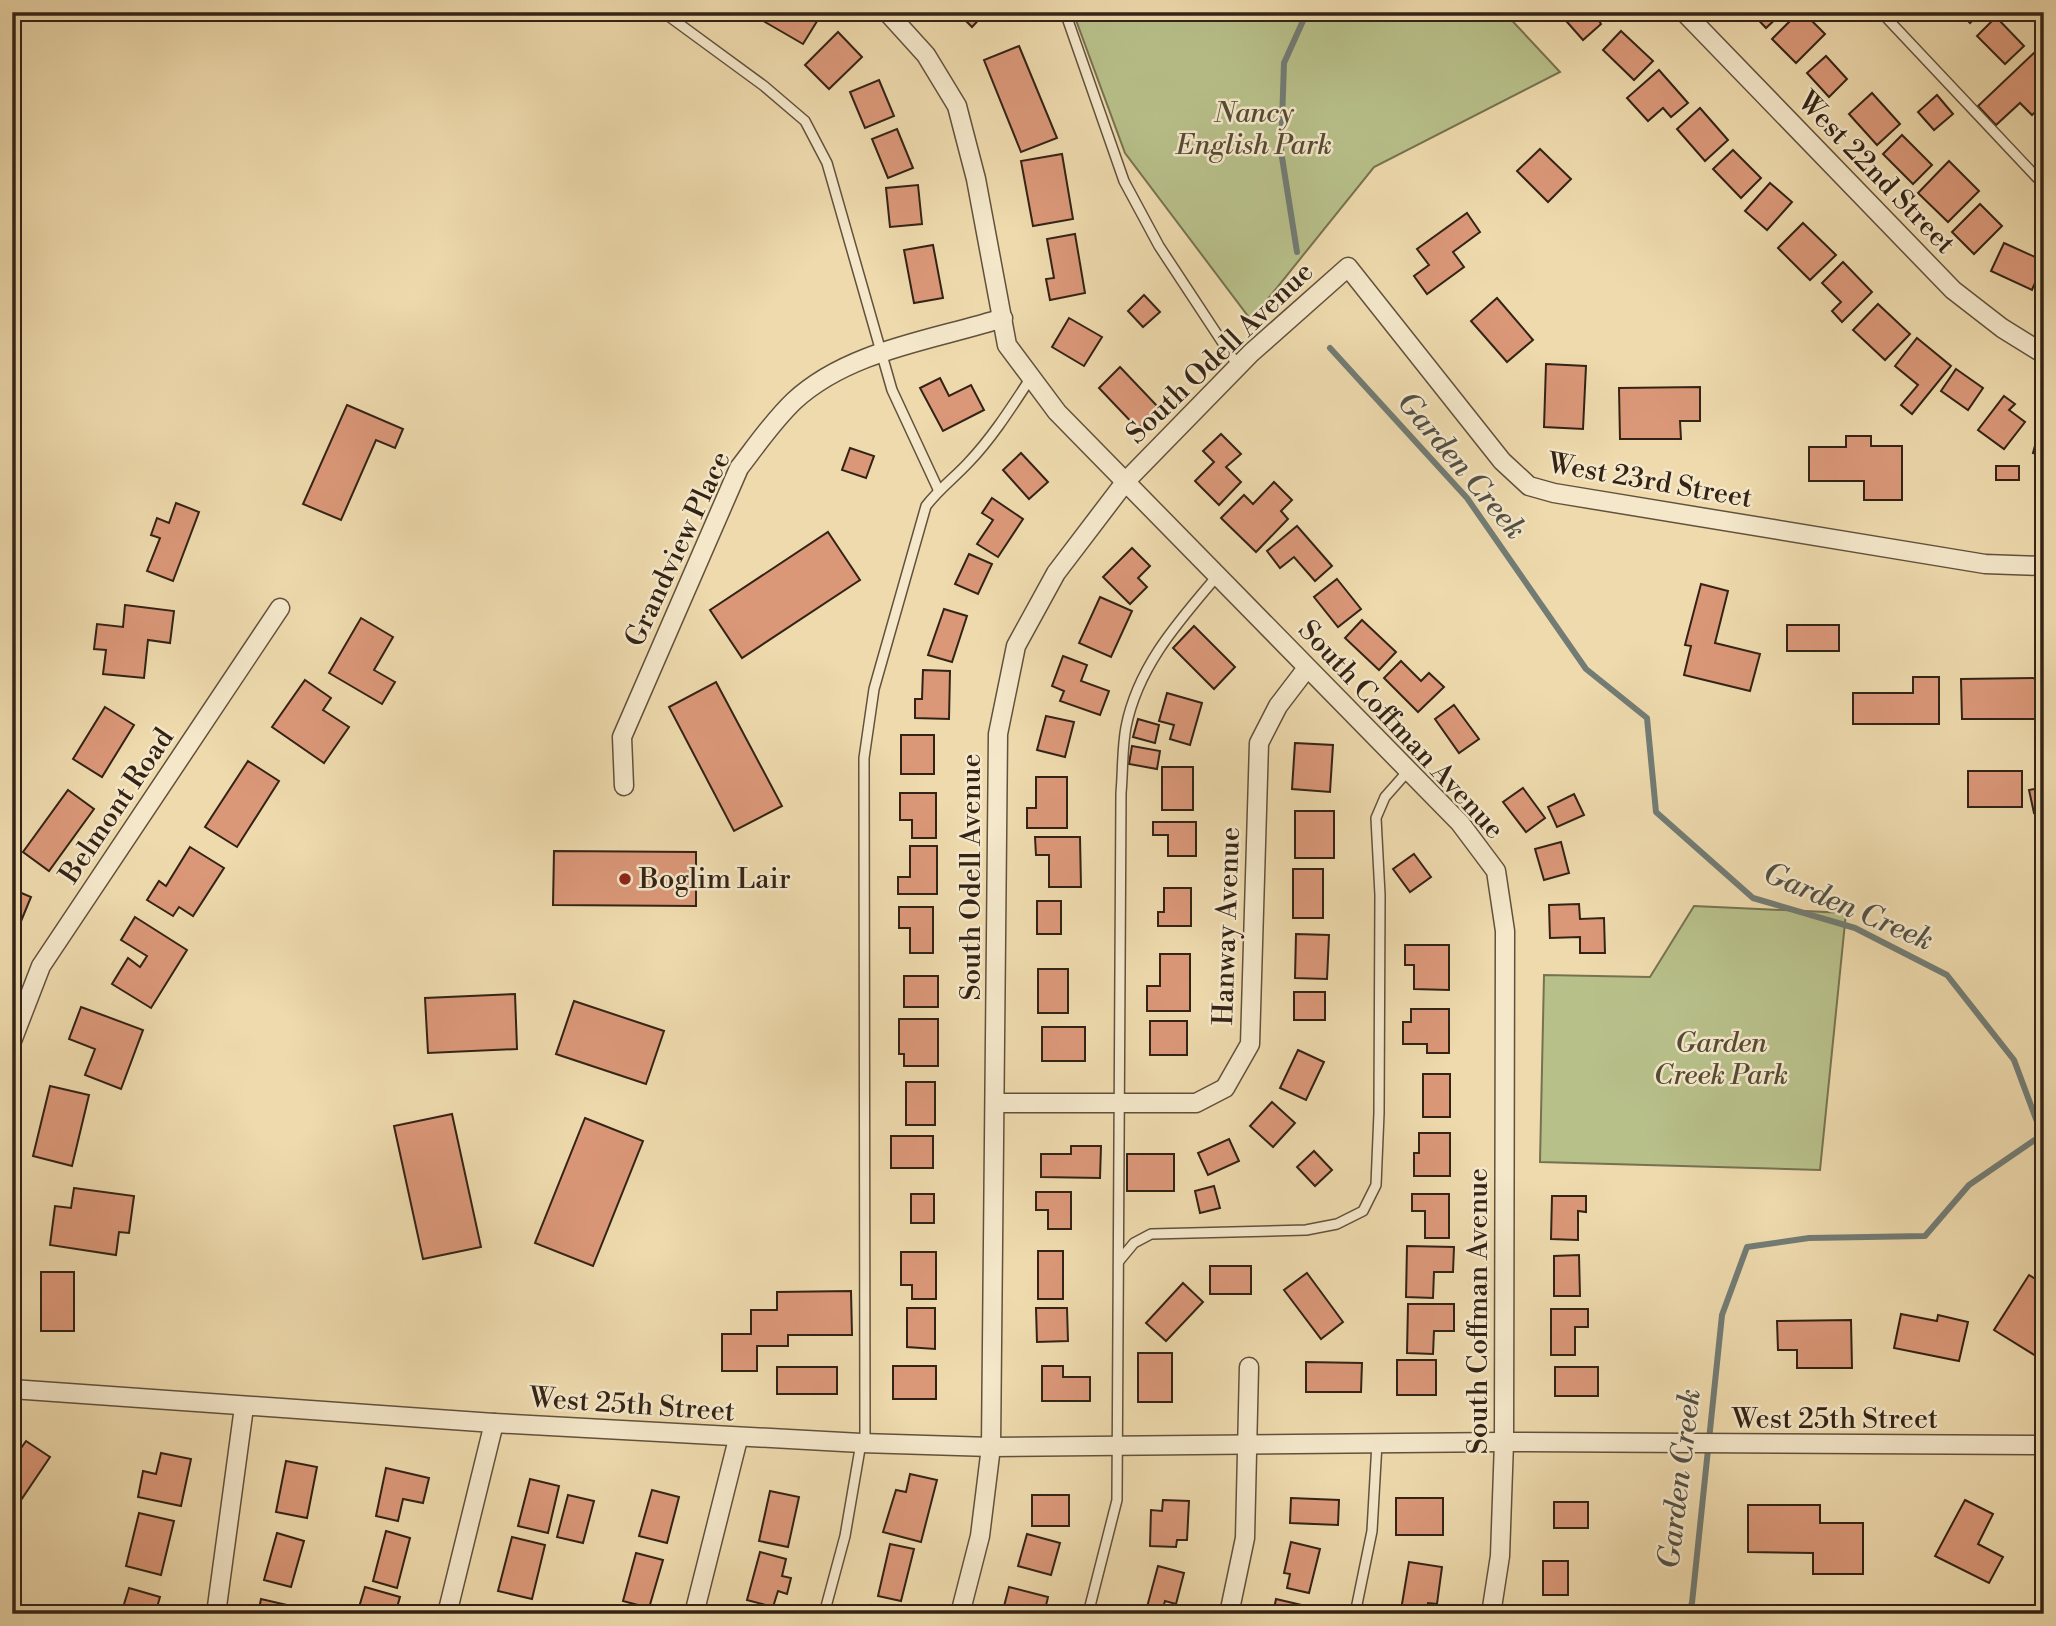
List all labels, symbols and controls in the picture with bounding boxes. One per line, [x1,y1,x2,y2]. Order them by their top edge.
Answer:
street label: West 22nd Street [1789,84,1962,262]
park label: Nancy English Park [1174,96,1332,163]
street label: South Odell Avenue [1119,255,1321,451]
water label: Garden Creek [1388,384,1534,548]
street label: Grandview Place [617,446,739,652]
street label: West 23rd Street [1544,446,1755,516]
street label: South Coffman Avenue [1290,613,1512,847]
street label: Belmont Road [52,722,182,891]
street label: South Odell Avenue [954,753,989,1001]
street label: Hanway Avenue [1206,826,1248,1026]
water label: Garden Creek [1757,854,1939,960]
place label: Boglim Lair [638,862,791,897]
marker: Boglim Lair [617,871,633,887]
park label: Garden Creek Park [1654,1026,1788,1093]
street label: South Coffman Avenue [1461,1168,1496,1454]
street label: West 25th Street [527,1380,736,1430]
water label: Garden Creek [1650,1387,1710,1571]
street label: West 25th Street [1731,1402,1938,1437]

